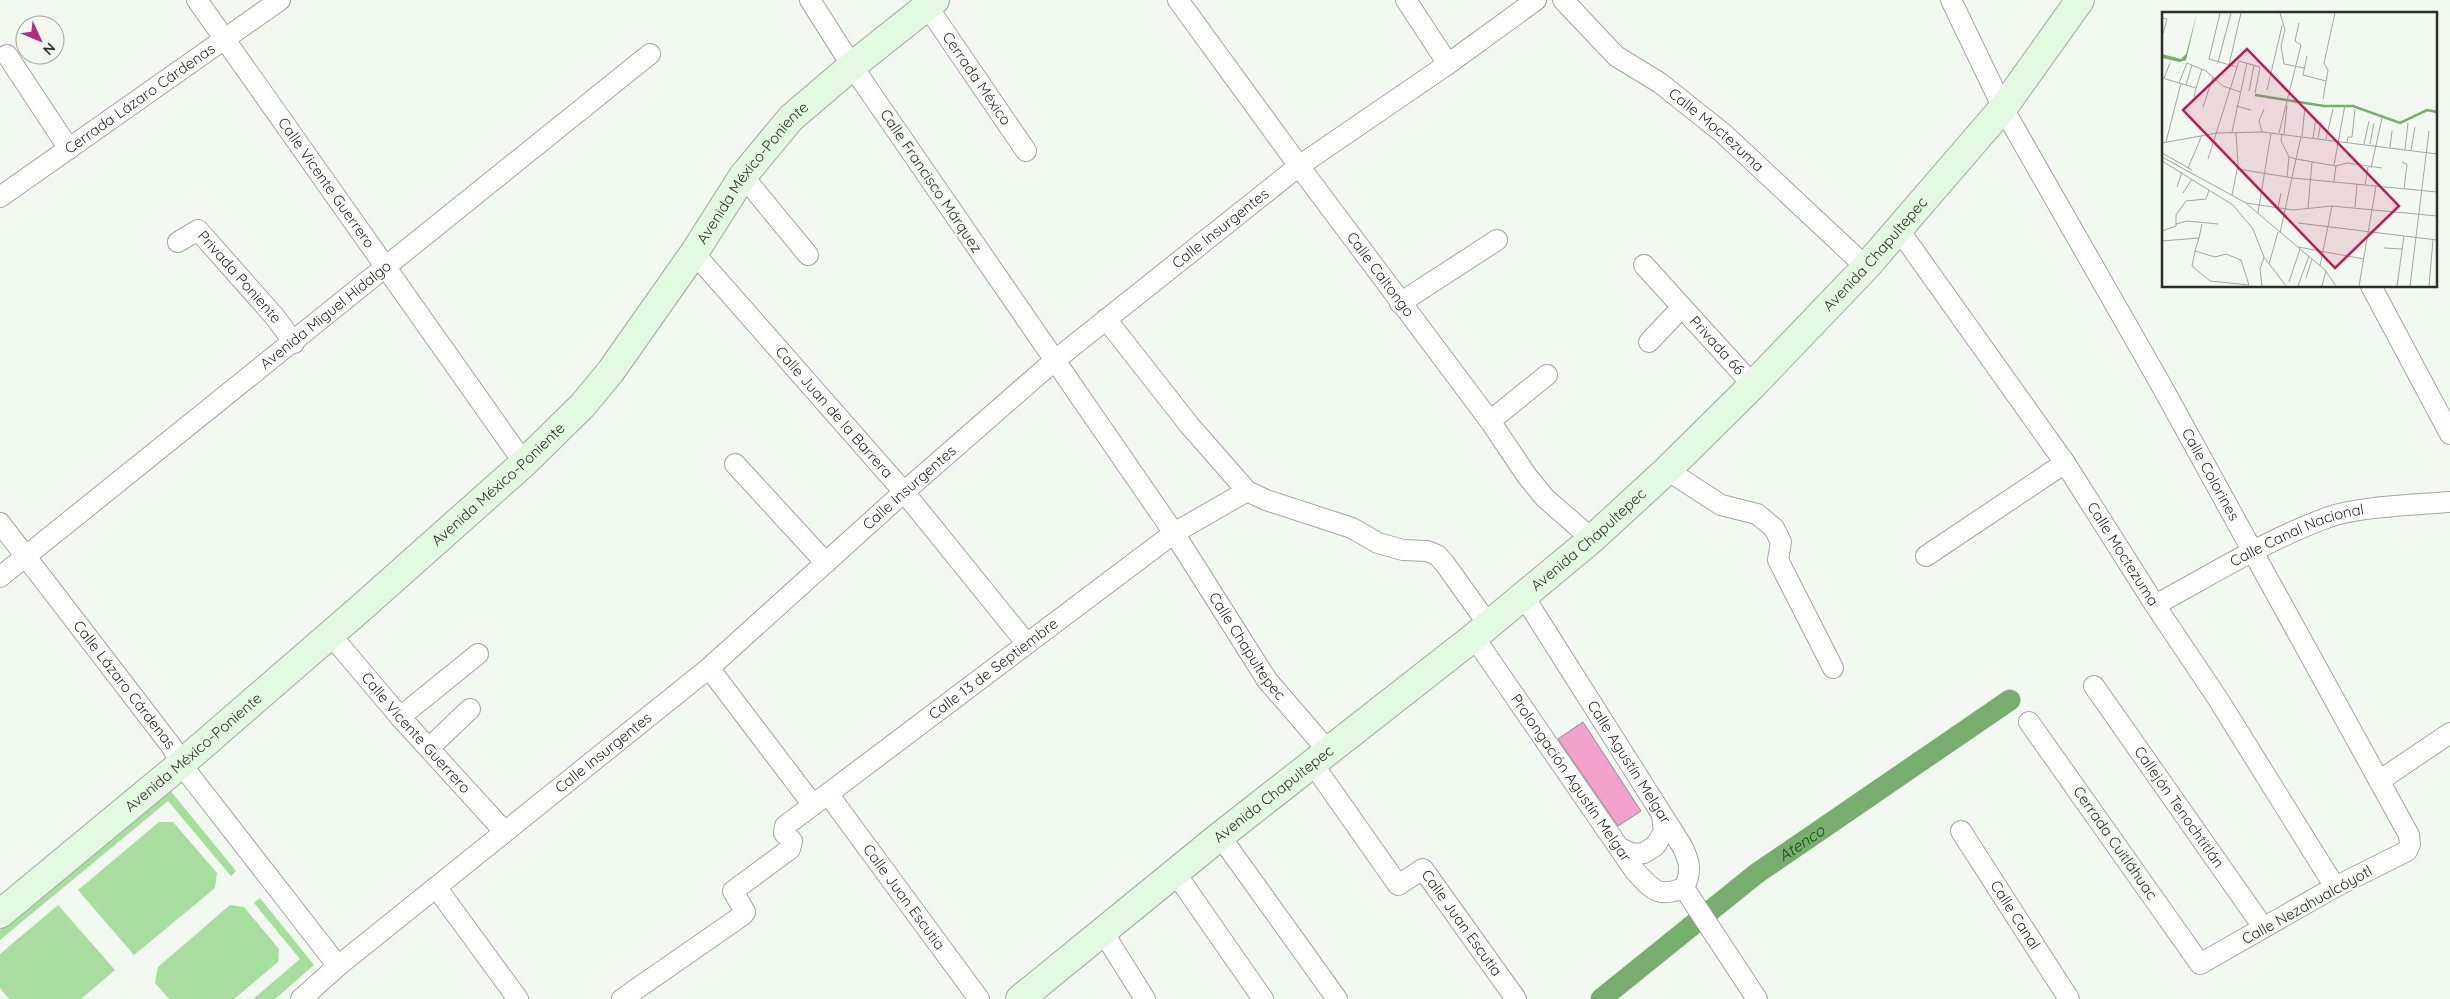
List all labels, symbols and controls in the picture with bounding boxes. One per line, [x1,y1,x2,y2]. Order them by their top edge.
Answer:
inset map [2162,12,2438,288]
north arrow [15,15,65,65]
street label: Cerrada México [938,28,1016,129]
text: N [39,39,59,59]
street label: Cerrada Lázaro Cárdenas [61,39,219,158]
street label: Calle Moctezuma [1665,84,1768,176]
street label: Avenida México-Poniente [692,97,812,247]
street label: Calle Francisco Márquez [876,105,987,256]
street label: Calle Vicente Guerrero [274,114,379,252]
street label: Calle Insurgentes [1168,184,1272,272]
street label: Avenida Chapultepec [1819,193,1931,315]
street label: Privada Poniente [194,226,286,327]
street label: Calle Caltongo [1343,228,1419,320]
street label: Avenida Miguel Hidalgo [256,256,395,373]
street label: Privada 66 [1686,312,1749,379]
street label: Calle Juan de la Barrera [771,342,897,482]
street label: Avenida México-Poniente [427,418,569,550]
street label: Calle Colorines [2178,425,2244,524]
street label: Calle Insurgentes [858,441,960,534]
street label: Avenida Chapultepec [1527,484,1650,595]
street label: Calle Moctezuma [2083,498,2163,609]
street label: Calle Canal Nacional [2226,499,2365,571]
street label: Calle Chapultepec [1205,588,1290,704]
street label: Calle 13 de Septiembre [925,614,1062,723]
street label: Calle Lázaro Cárdenas [69,616,180,753]
street label: Calle Vicente Guerrero [357,668,475,797]
street label: Avenida México-Poniente [121,688,266,816]
street label: Prolongación Agustín Melgar [1507,690,1636,865]
street label: Calle Agustín Melgar [1583,697,1676,827]
street label: Calle Insurgentes [551,708,655,797]
street label: Avenida Chapultepec [1209,741,1337,847]
street label: Callejón Tenochtitlán [2130,742,2229,871]
street label: Cerrada Cuitláhuac [2069,782,2162,903]
water label: Atenco [1774,819,1829,866]
street label: Calle Juan Escutia [859,840,949,953]
street label: Calle Nezahualcóyotl [2238,861,2375,948]
street label: Calle Juan Escutia [1418,866,1507,980]
street label: Calle Canal [1986,877,2045,953]

